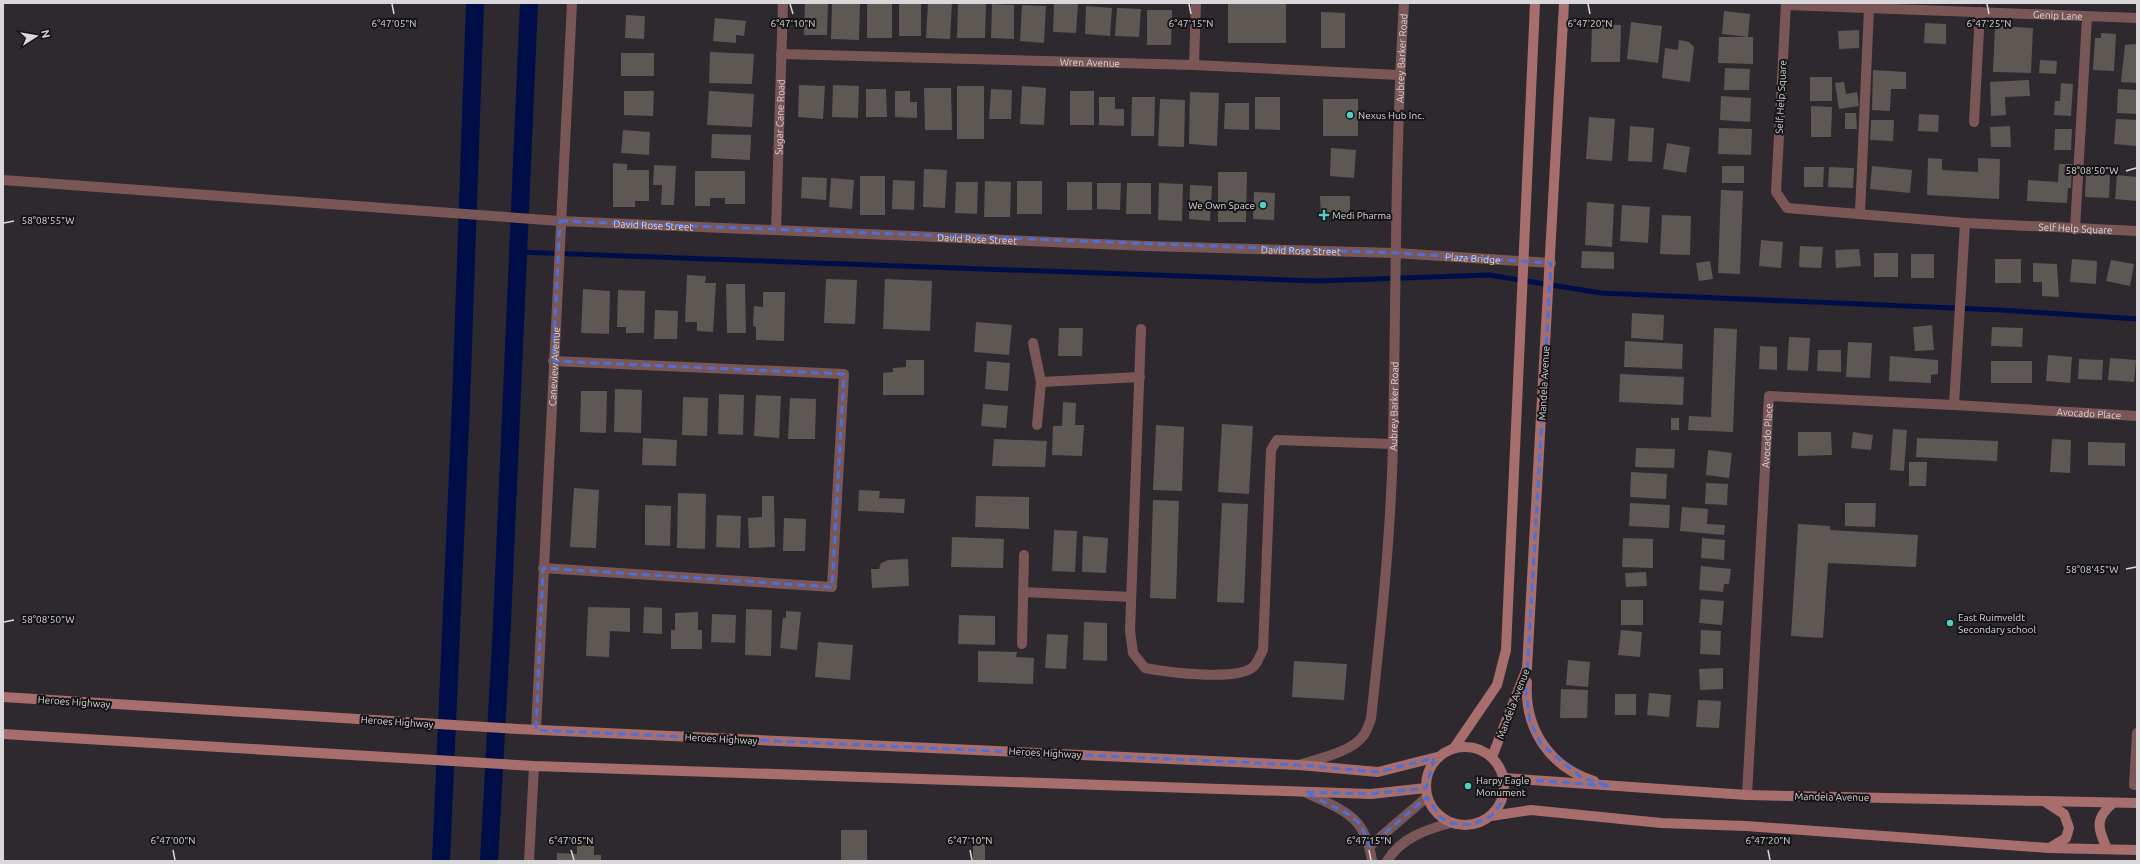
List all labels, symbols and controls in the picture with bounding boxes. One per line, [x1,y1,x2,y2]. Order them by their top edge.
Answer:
street label: Genip Lane [2033,9,2083,21]
street label: Aubrey Barker Road [1394,13,1409,103]
north arrow [16,16,56,56]
text: 6°47'05"N [372,18,416,29]
text: 6°47'10"N [771,18,815,29]
text: 6°47'15"N [1169,18,1213,29]
text: 6°47'20"N [1568,18,1612,29]
text: 6°47'25"N [1967,18,2011,29]
text: N [39,29,53,39]
street label: Wren Avenue [1060,56,1120,69]
street label: Self Help Square [1774,60,1788,134]
street label: Sugar Cane Road [773,79,786,155]
marker: Nexus Hub Inc. [1345,110,1355,120]
place label: Nexus Hub Inc. [1358,110,1424,121]
text: 58°08'50"W [2066,165,2118,176]
place label: We Own Space [1188,200,1255,211]
marker: We Own Space [1258,200,1268,210]
marker: Medi Pharma [1319,210,1329,220]
place label: Medi Pharma [1332,210,1391,221]
text: 58°08'55"W [22,215,74,226]
street label: David Rose Street [613,218,694,232]
street label: Self Help Square [2038,221,2113,235]
street label: David Rose Street [937,232,1017,246]
street label: David Rose Street [1261,244,1341,257]
street label: Plaza Bridge [1445,251,1501,265]
street label: Caneview Avenue [547,327,561,406]
street label: Mandela Avenue [1537,345,1551,421]
street label: Aubrey Barker Road [1387,361,1400,451]
street label: Avocado Place [1760,403,1774,468]
street label: Avocado Place [2056,406,2122,421]
text: 58°08'45"W [2066,564,2118,575]
place label: East Ruimveldt Secondary school [1958,612,2036,635]
text: 58°08'50"W [22,614,74,625]
marker: East Ruimveldt Secondary school [1945,618,1955,628]
street label: Mandela Avenue [1494,667,1532,741]
street label: Heroes Highway [37,694,111,710]
street label: Heroes Highway [360,714,434,730]
street label: Heroes Highway [684,732,758,746]
street label: Heroes Highway [1008,746,1082,760]
place label: Harpy Eagle Monument [1476,775,1529,798]
marker: Harpy Eagle Monument [1463,781,1473,791]
street label: Mandela Avenue [1795,791,1869,803]
text: 6°47'00"N [151,835,195,846]
text: 6°47'05"N [549,835,593,846]
text: 6°47'10"N [948,835,992,846]
text: 6°47'15"N [1347,835,1391,846]
text: 6°47'20"N [1746,835,1790,846]

